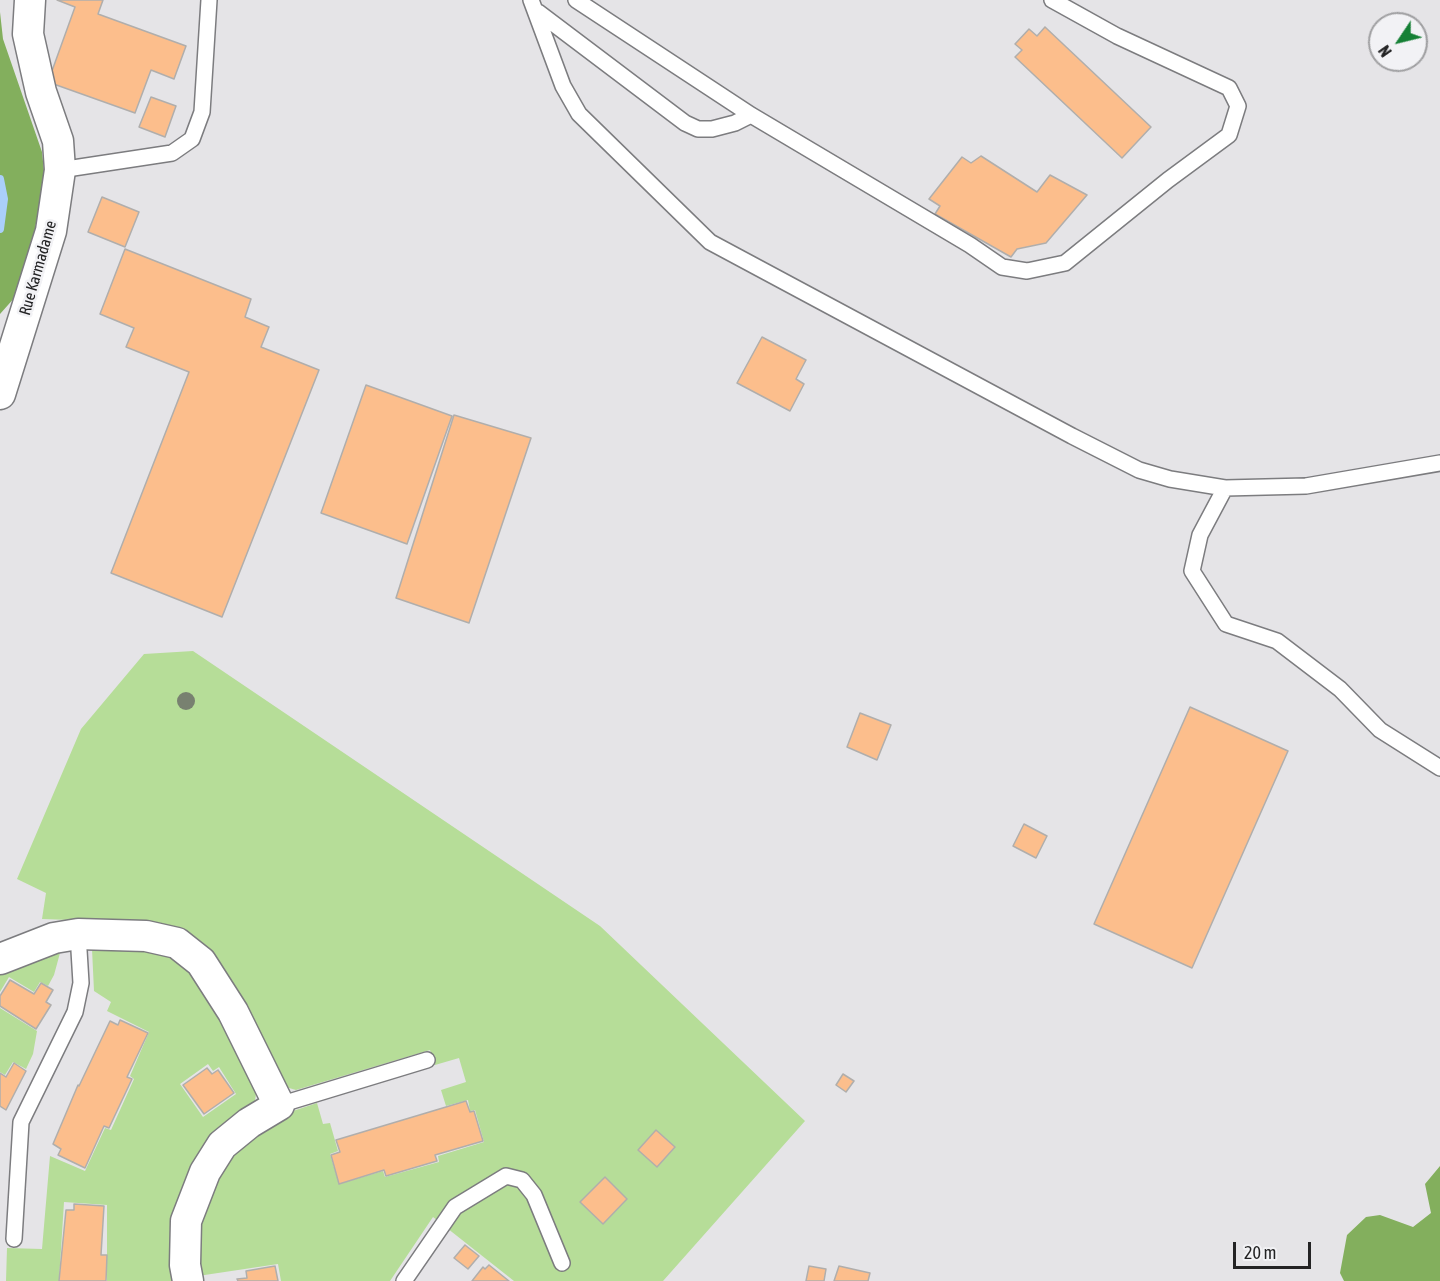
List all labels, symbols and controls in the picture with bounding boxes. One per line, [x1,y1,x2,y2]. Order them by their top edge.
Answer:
north arrow [1368,12,1428,72]
text: N [1375,42,1395,60]
street label: Rue Karmadame [15,218,61,318]
scale bar [1236,1230,1314,1268]
text: 20 m [1244,1242,1276,1263]

